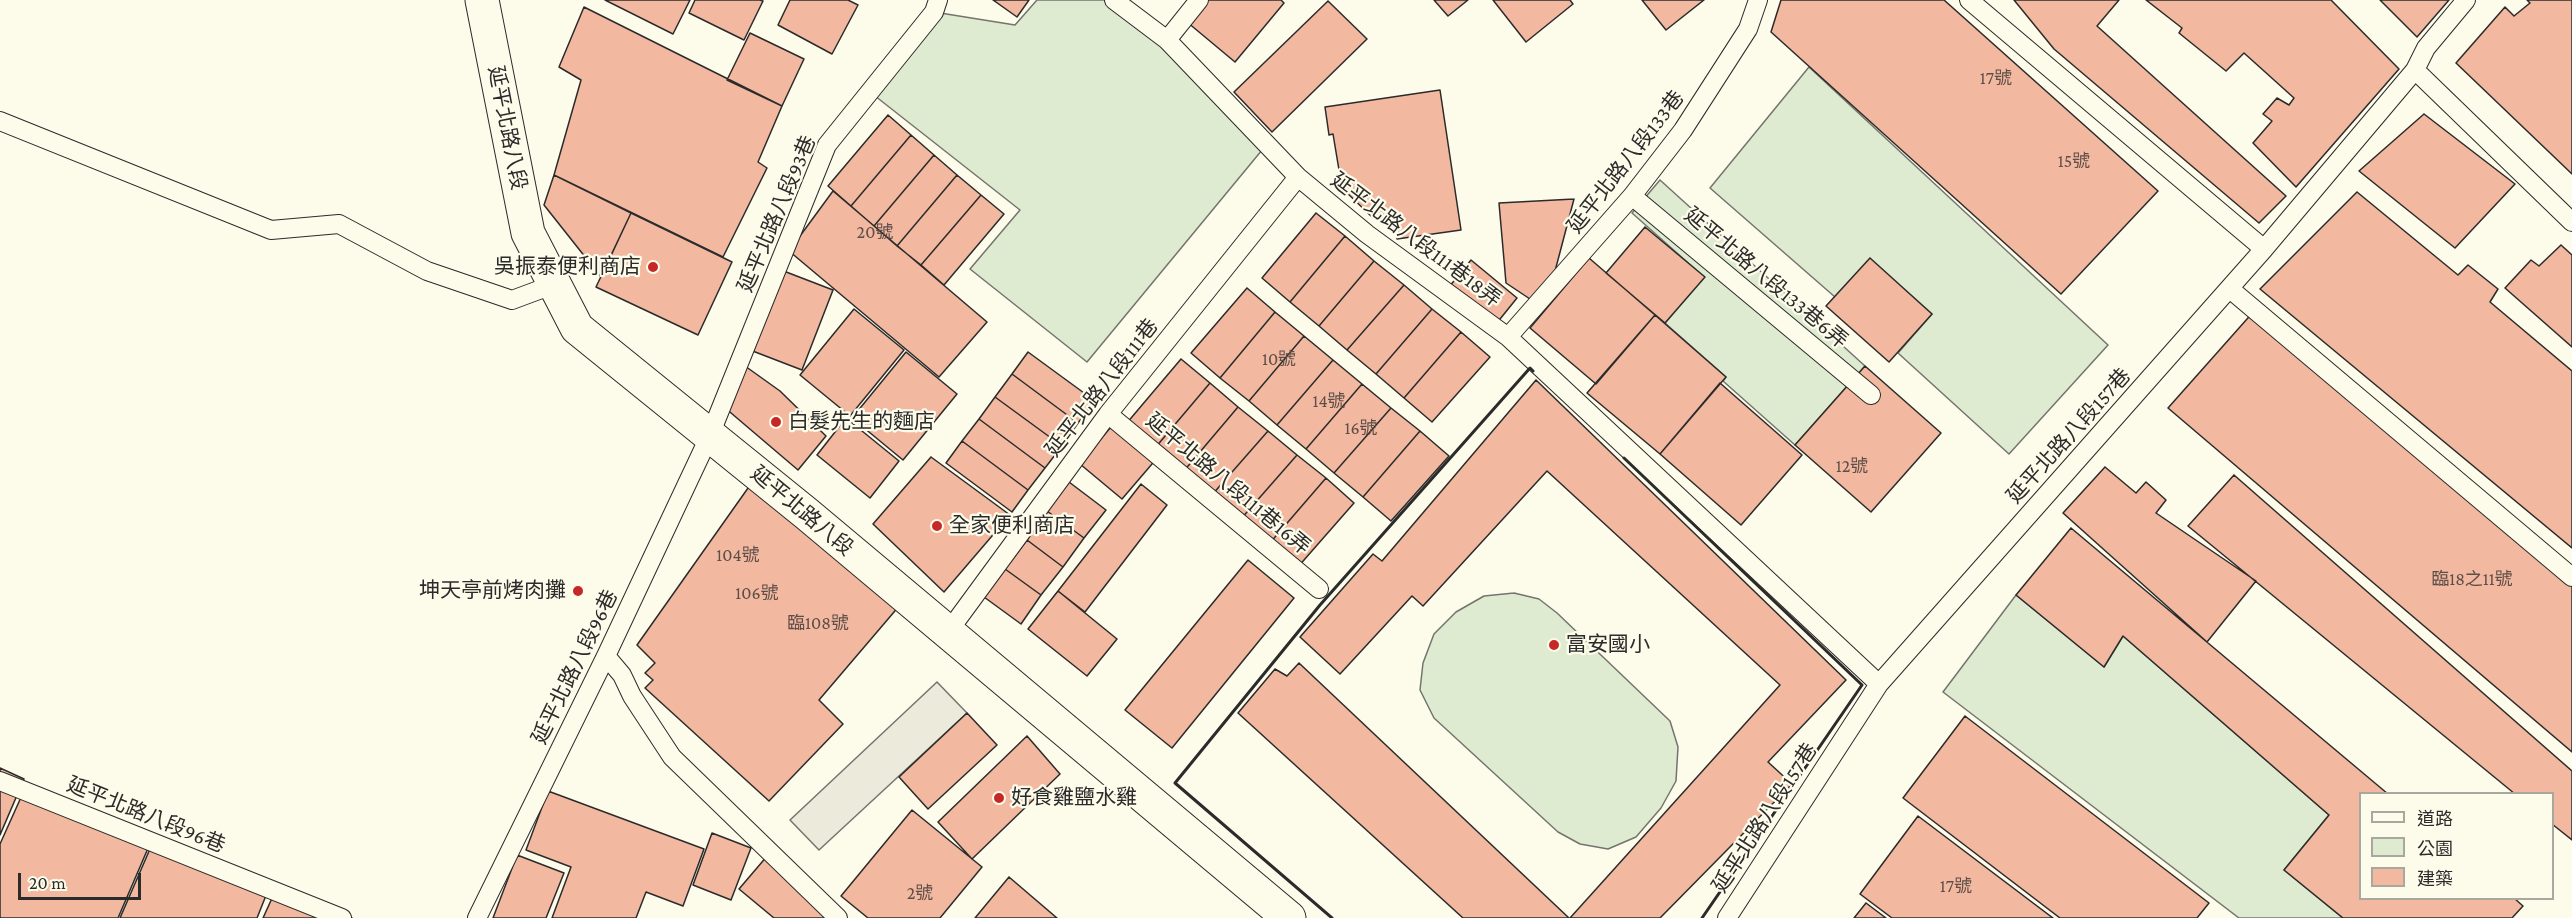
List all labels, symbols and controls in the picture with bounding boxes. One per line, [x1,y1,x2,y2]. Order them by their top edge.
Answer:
street label: 延平北路八段 [483,64,531,192]
house number: 17號 [1980,67,2012,89]
street label: 延平北路八段133巷 [1563,86,1689,238]
street label: 延平北路八段93巷 [733,132,821,296]
house number: 15號 [2058,150,2090,172]
street label: 延平北路八段111巷18弄 [1326,168,1506,312]
street label: 延平北路八段133巷6弄 [1679,202,1853,354]
house number: 20號 [857,221,893,243]
place label: 吳振泰便利商店 [494,254,641,280]
marker: 吳振泰便利商店 [646,260,660,274]
street label: 延平北路八段111巷 [1040,314,1164,462]
house number: 10號 [1262,348,1296,370]
street label: 延平北路八段157巷 [2002,363,2136,509]
house number: 14號 [1312,390,1346,412]
street label: 延平北路八段111巷16弄 [1141,408,1315,560]
place label: 白髮先生的麵店 [788,409,935,435]
marker: 白髮先生的麵店 [769,415,783,429]
house number: 16號 [1344,417,1378,439]
house number: 12號 [1836,455,1868,477]
street label: 延平北路八段 [746,461,858,561]
place label: 全家便利商店 [949,513,1075,539]
marker: 全家便利商店 [930,519,944,533]
house number: 104號 [716,544,760,566]
house number: 臨18之11號 [2431,568,2513,590]
place label: 坤天亭前烤肉攤 [419,578,566,604]
house number: 106號 [735,582,779,604]
marker: 坤天亭前烤肉攤 [571,584,585,598]
street label: 延平北路八段96巷 [527,586,623,748]
house number: 臨108號 [787,612,849,634]
place label: 富安國小 [1566,632,1650,658]
marker: 富安國小 [1547,638,1561,652]
street label: 延平北路八段157巷 [1707,739,1823,897]
street label: 延平北路八段96巷 [63,772,229,858]
place label: 好食雞鹽水雞 [1011,785,1137,811]
marker: 好食雞鹽水雞 [992,791,1006,805]
legend [2359,792,2554,900]
text: 道路 [2417,809,2453,829]
text: 公園 [2417,839,2453,859]
scale bar [21,861,144,899]
text: 建築 [2417,869,2453,889]
text: 20 m [29,873,66,893]
house number: 17號 [1940,875,1972,897]
house number: 2號 [907,882,933,904]

